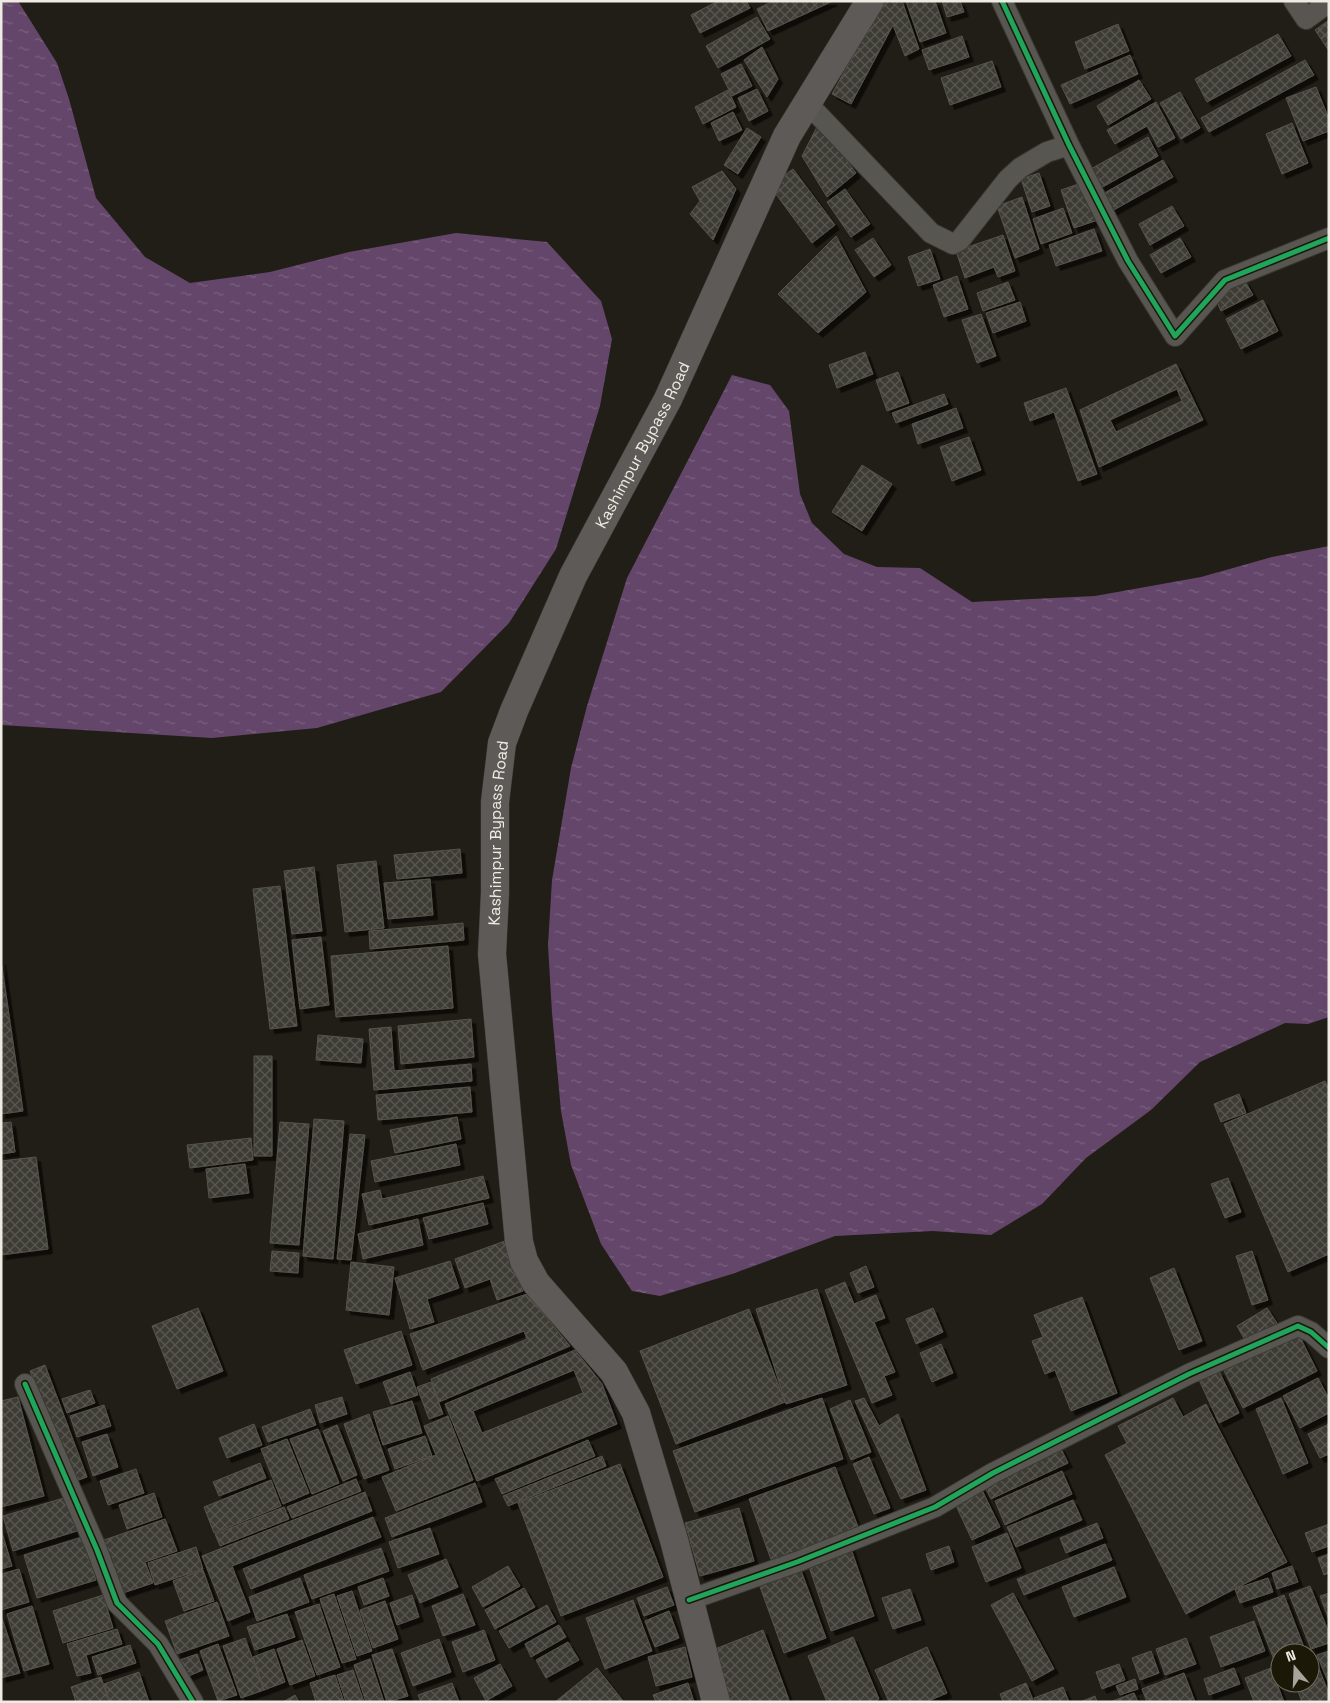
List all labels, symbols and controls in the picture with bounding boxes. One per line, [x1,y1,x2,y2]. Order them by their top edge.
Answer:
street label: Kashimpur Bypass Road [590,358,694,532]
street label: Kashimpur Bypass Road [483,739,513,926]
north arrow [1270,1643,1320,1693]
text: N [1283,1646,1298,1666]

